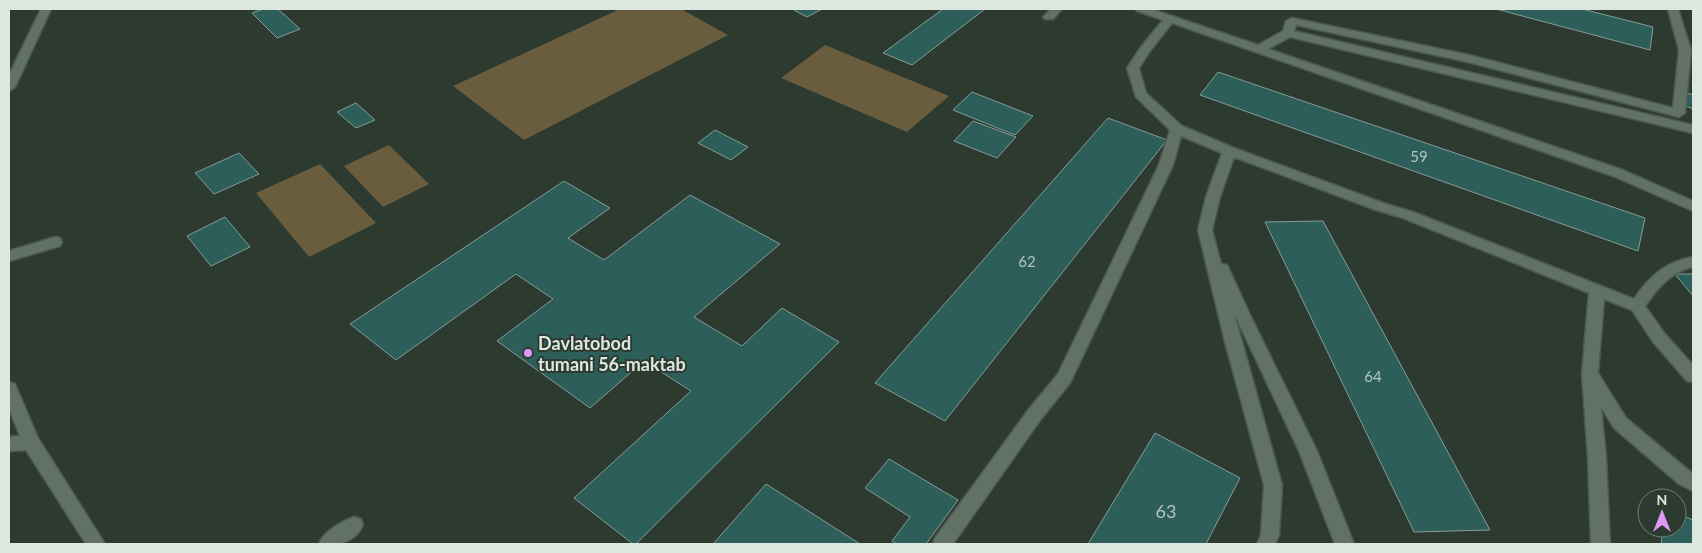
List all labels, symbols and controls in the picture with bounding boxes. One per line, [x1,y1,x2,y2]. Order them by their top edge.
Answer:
house number: 59 [1410,147,1428,165]
house number: 62 [1018,252,1036,270]
place label: Davlatobod tumani 56-maktab [538,332,686,375]
marker: Davlatobod tumani 56-maktab [522,347,534,359]
house number: 64 [1364,367,1382,385]
north arrow [1637,488,1687,538]
text: N [1657,491,1667,508]
house number: 63 [1156,500,1176,522]

